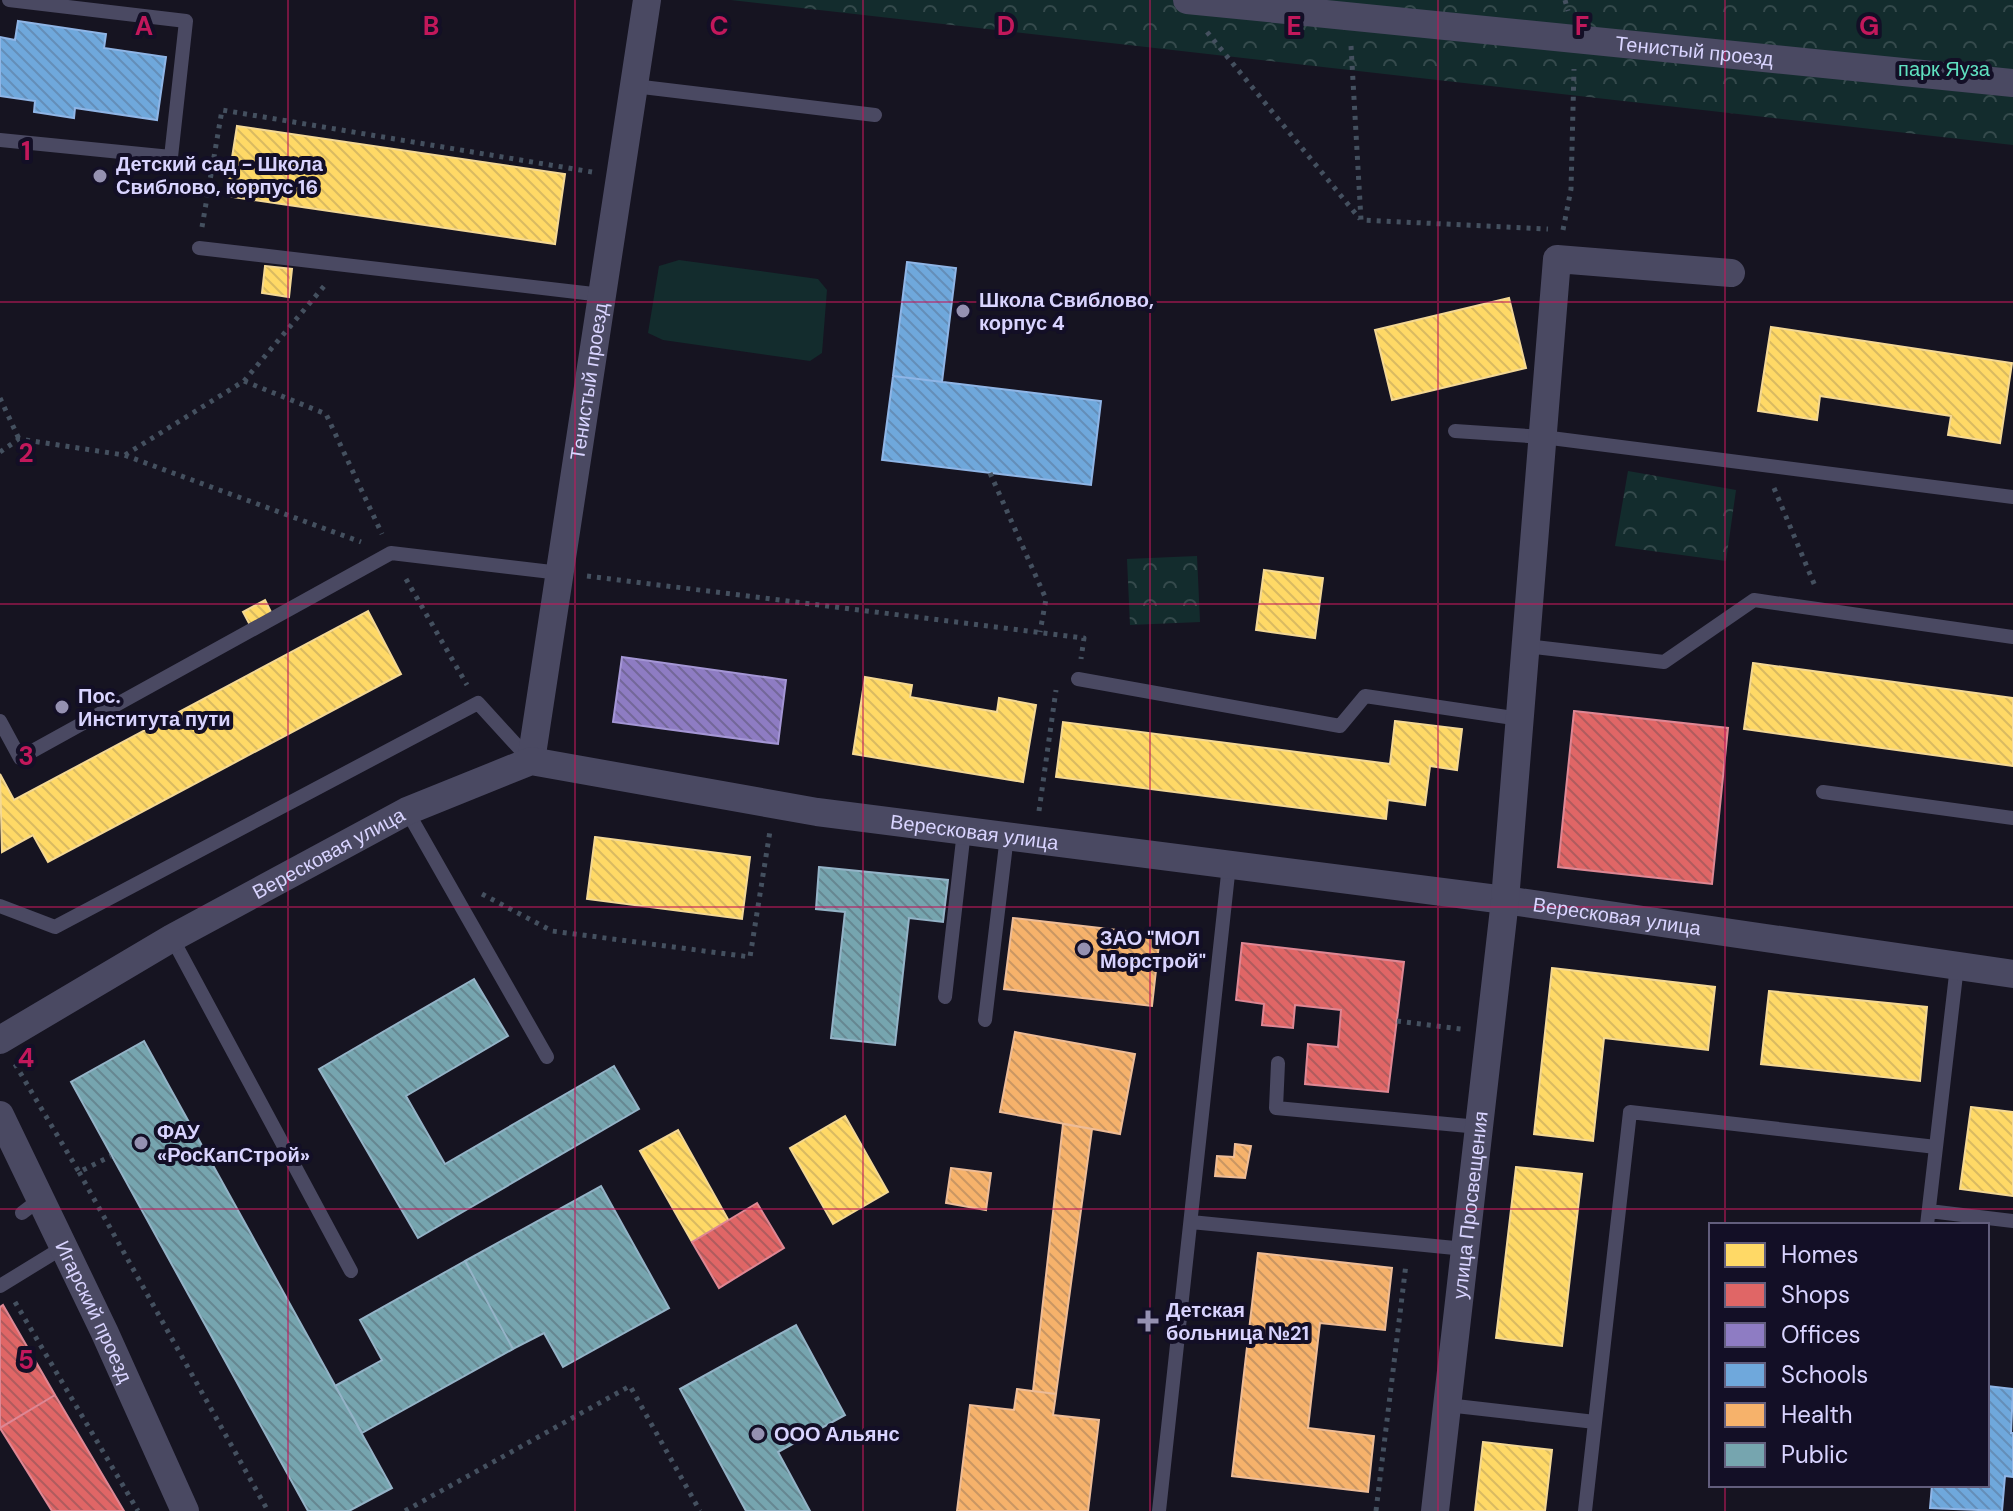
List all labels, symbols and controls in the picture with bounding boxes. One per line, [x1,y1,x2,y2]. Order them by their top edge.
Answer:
text: A [135,9,153,43]
text: B [423,9,439,43]
text: C [709,9,729,43]
text: D [997,9,1015,43]
text: E [1286,9,1302,43]
text: F [1575,9,1589,43]
text: G [1859,9,1879,43]
street label: Тенистый проезд [1614,30,1775,72]
park label: парк Яуза [1898,56,1991,82]
text: 1 [21,134,31,168]
place label: Детский сад - Школа Свиблово, корпус 16 [116,151,324,200]
marker: Детский сад - Школа Свиблово, корпус 16 [91,167,109,185]
place label: Школа Свиблово, корпус 4 [979,287,1154,336]
street label: Тенистый проезд [564,301,614,462]
marker: Школа Свиблово, корпус 4 [954,302,972,320]
text: 2 [18,436,34,470]
place label: Пос. Института пути [78,683,230,732]
marker: Пос. Института пути [53,698,71,716]
text: 3 [18,739,34,773]
street label: Вересковая улица [248,801,410,905]
street label: Вересковая улица [889,808,1061,856]
street label: Вересковая улица [1531,891,1704,942]
place label: ЗАО "МОЛ Морстрой" [1100,925,1206,974]
marker: ЗАО "МОЛ Морстрой" [1075,940,1093,958]
text: 4 [18,1041,34,1075]
street label: улица Просвещения [1446,1110,1494,1300]
place label: ФАУ «РосКапСтрой» [157,1119,310,1168]
marker: ФАУ «РосКапСтрой» [132,1134,150,1152]
legend [1709,1223,1989,1487]
street label: Игарский проезд [49,1236,139,1387]
text: Homes [1781,1239,1859,1270]
text: Shops [1781,1279,1850,1310]
place label: Детская больница №21 [1166,1297,1309,1346]
marker: Детская больница №21 [1137,1310,1159,1332]
text: Offices [1781,1319,1861,1350]
text: 5 [18,1343,34,1377]
text: Schools [1781,1359,1868,1390]
text: Health [1781,1399,1853,1430]
place label: ООО Альянс [774,1421,900,1447]
marker: ООО Альянс [749,1425,767,1443]
text: Public [1781,1439,1849,1470]

